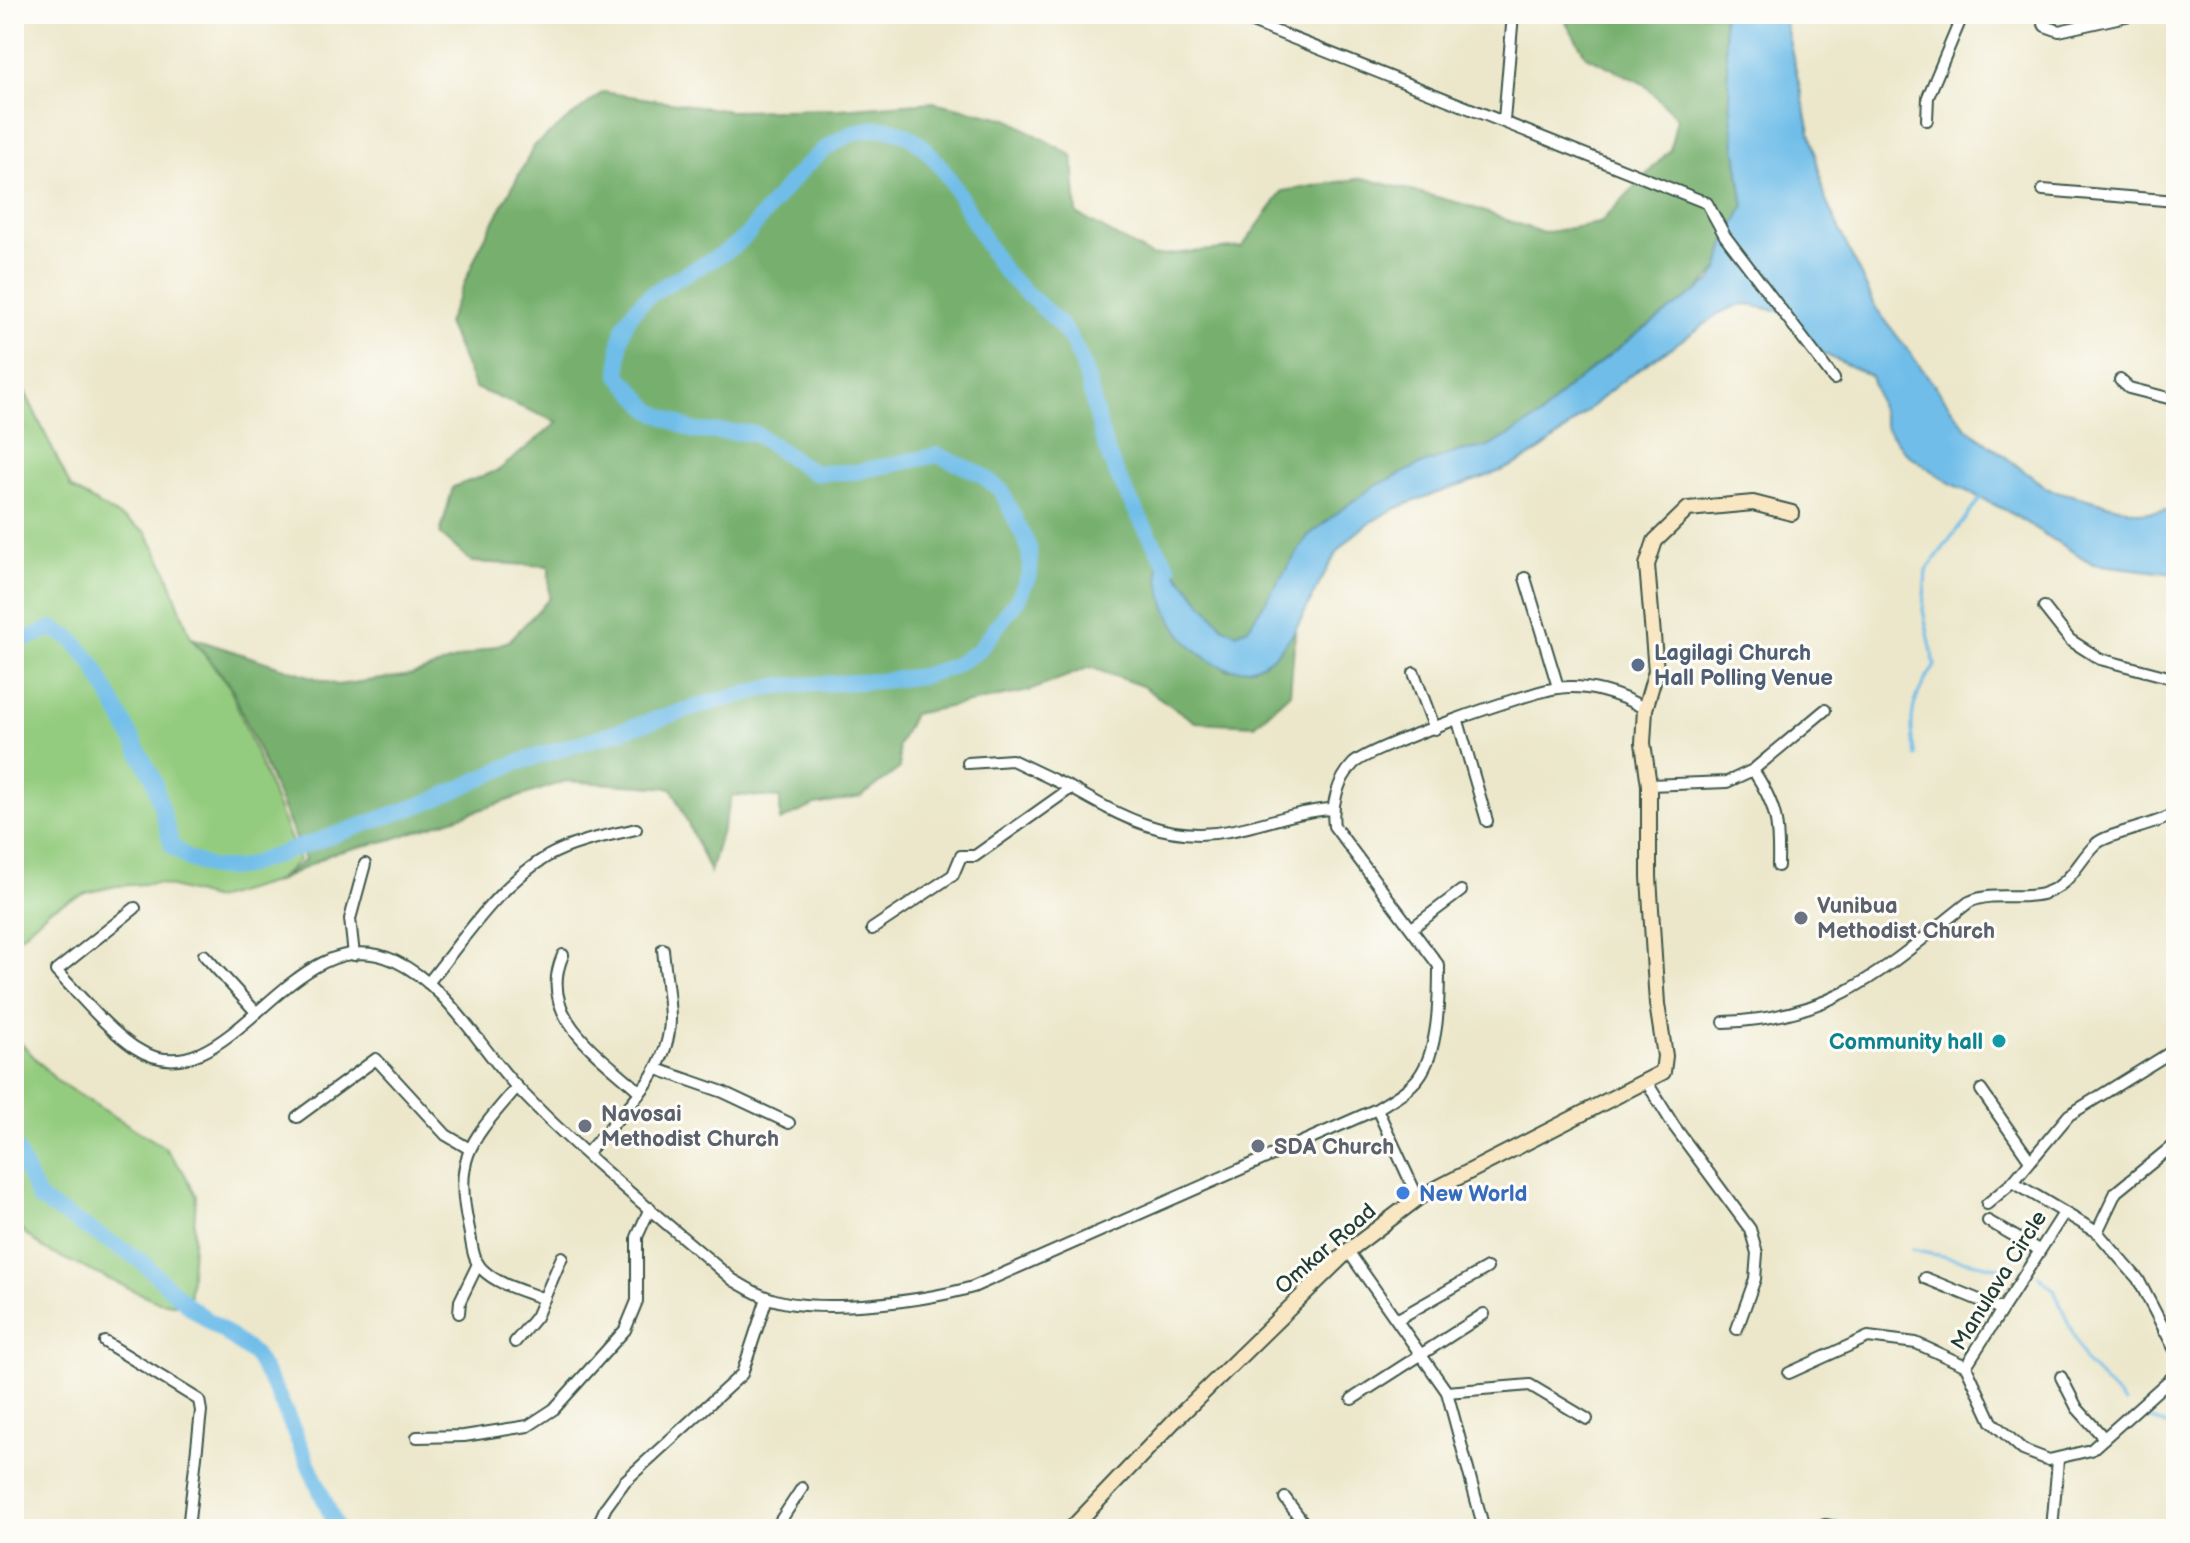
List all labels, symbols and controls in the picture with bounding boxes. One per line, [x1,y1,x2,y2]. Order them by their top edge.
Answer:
place label: Lagilagi Church Hall Polling Venue [1654,640,1833,692]
marker: Lagilagi Church Hall Polling Venue [1629,656,1647,674]
place label: Vunibua Methodist Church [1817,893,1995,945]
marker: Vunibua Methodist Church [1792,909,1810,927]
place label: Community hall [1829,1029,1983,1056]
marker: Community hall [1990,1032,2008,1050]
place label: Navosai Methodist Church [601,1101,779,1153]
marker: Navosai Methodist Church [576,1117,594,1135]
place label: SDA Church [1274,1134,1394,1161]
marker: SDA Church [1249,1137,1267,1155]
place label: New World [1419,1181,1527,1208]
marker: New World [1394,1184,1412,1202]
street label: Omkar Road [1270,1198,1382,1300]
street label: Manulava Circle [1946,1206,2053,1356]

